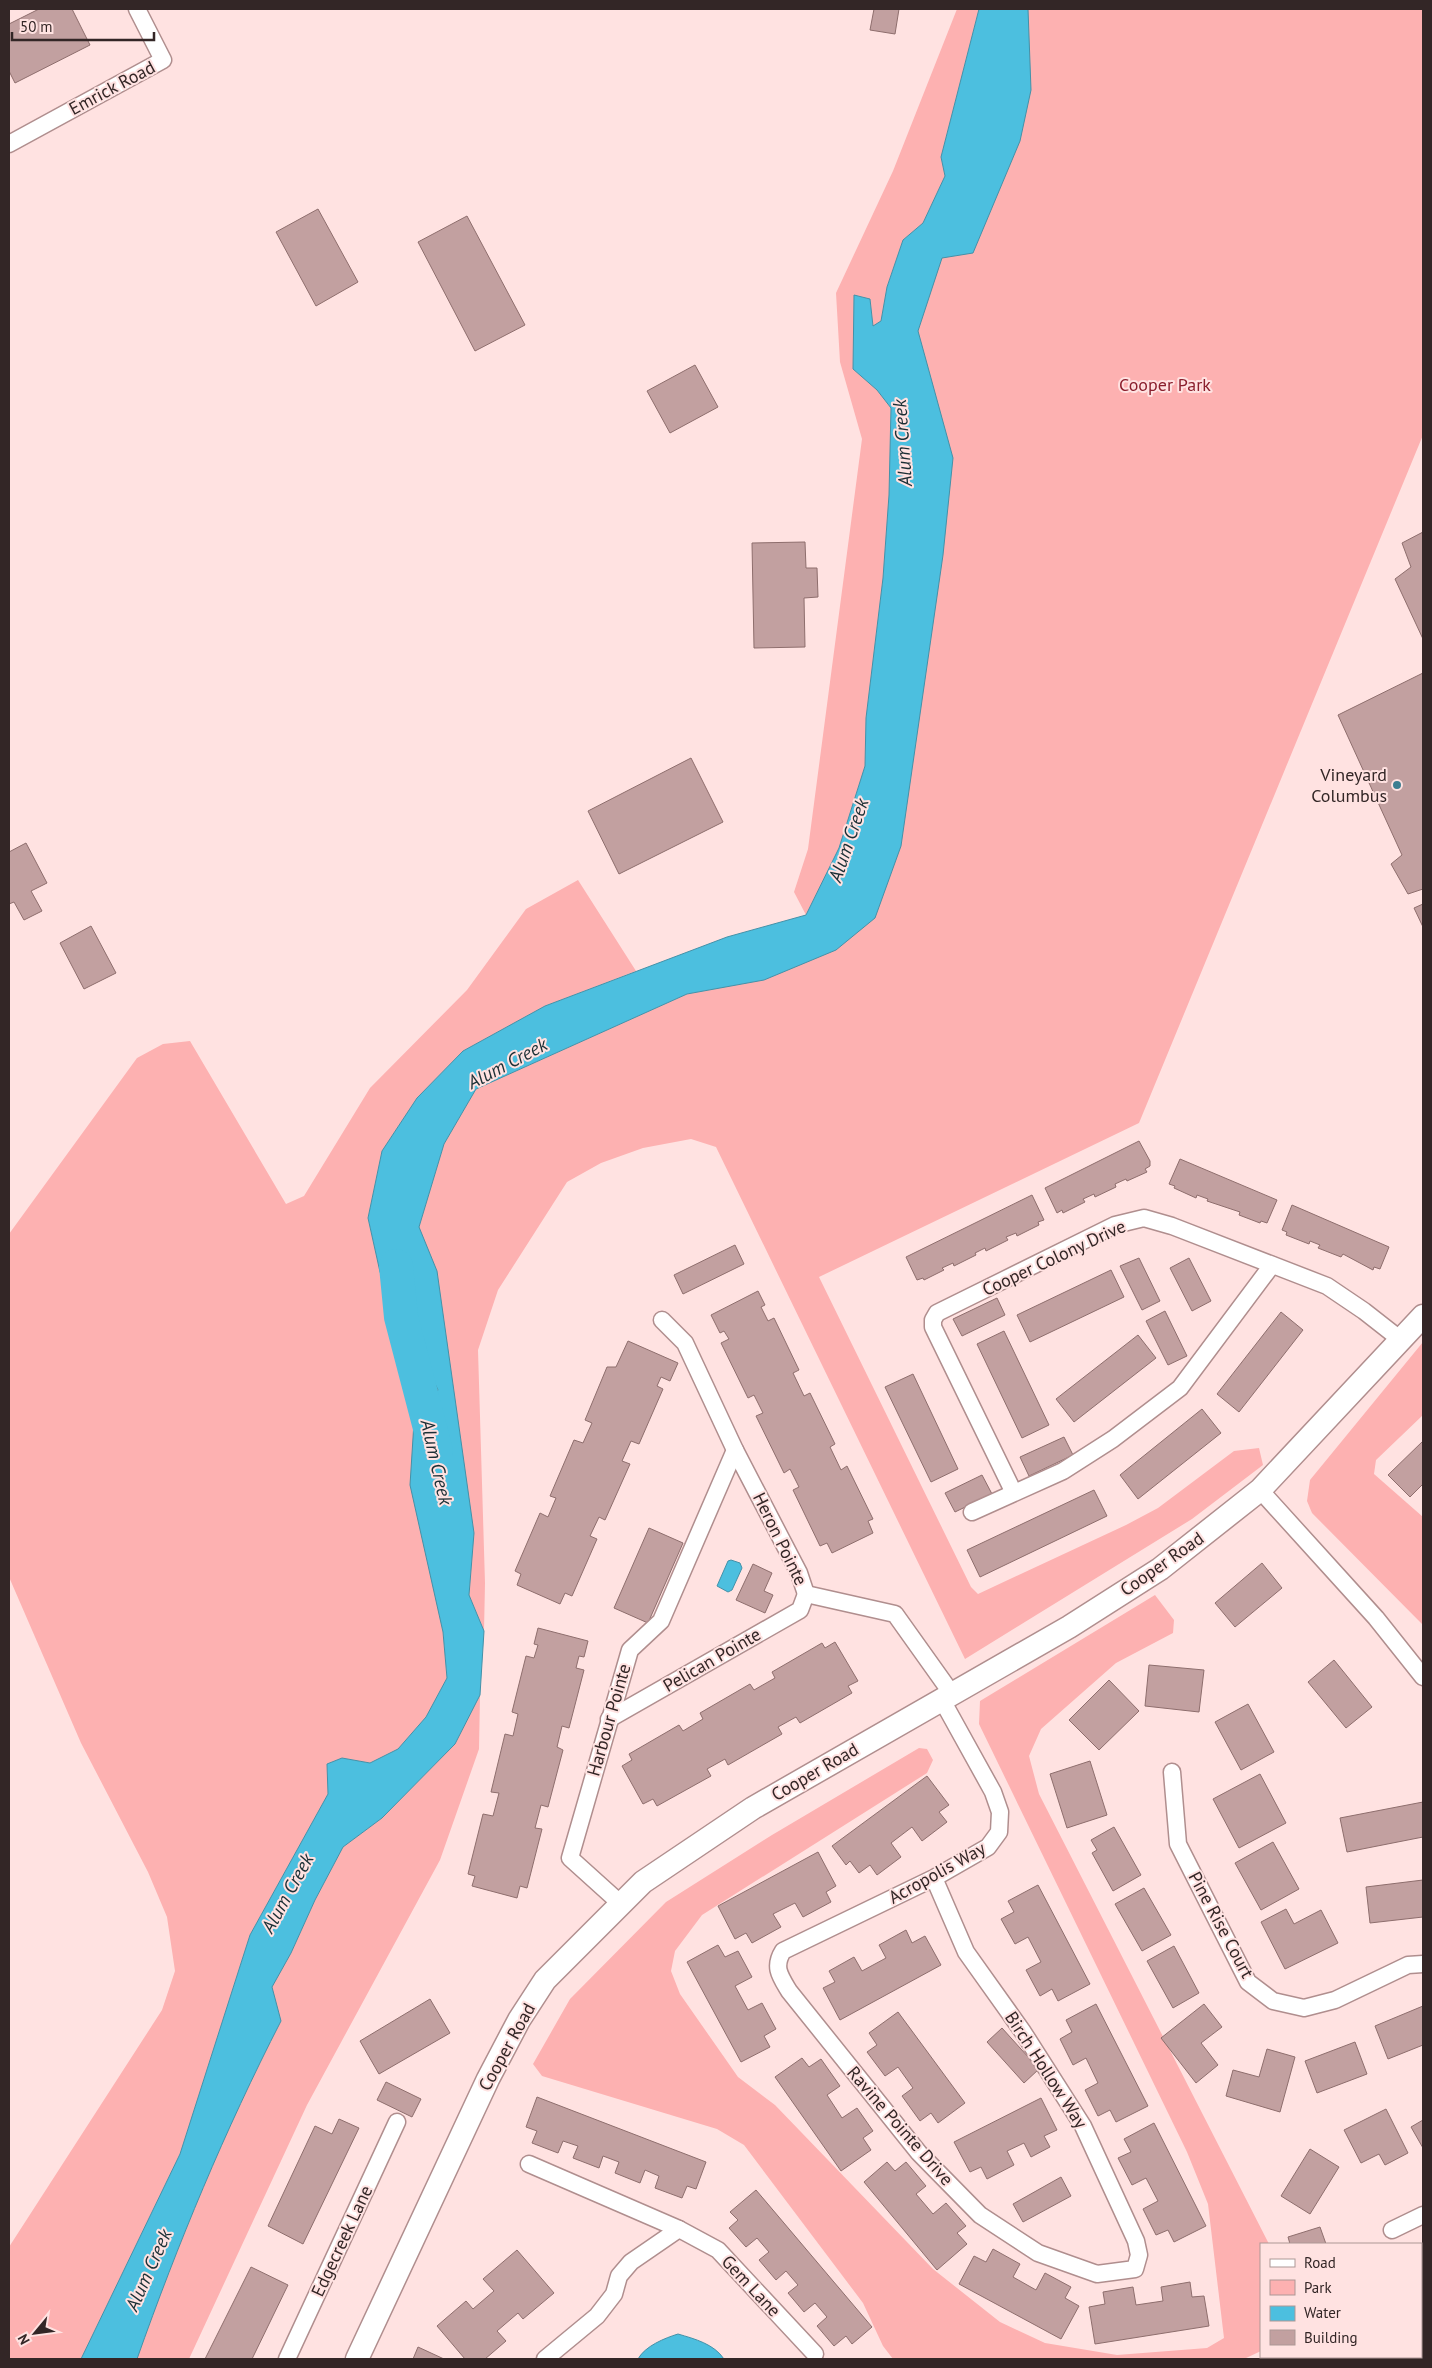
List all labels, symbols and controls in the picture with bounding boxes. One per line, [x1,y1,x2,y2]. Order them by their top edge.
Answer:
scale bar [12,10,155,42]
text: 50 m [20,17,53,36]
street label: Emrick Road [65,55,159,120]
park label: Cooper Park [1119,373,1211,396]
water label: Alum Creek [887,397,917,488]
place label: Vineyard Columbus [1311,763,1387,807]
marker: Vineyard Columbus [1391,779,1403,791]
water label: Alum Creek [822,794,874,886]
water label: Alum Creek [462,1031,552,1095]
street label: Cooper Colony Drive [978,1214,1129,1301]
water label: Alum Creek [415,1416,459,1509]
street label: Heron Pointe [748,1489,813,1589]
street label: Cooper Road [1115,1526,1208,1601]
street label: Pelican Pointe [659,1622,765,1697]
street label: Harbour Pointe [581,1661,636,1779]
street label: Cooper Road [767,1737,862,1806]
street label: Acropolis Way [884,1836,990,1909]
water label: Alum Creek [255,1848,319,1938]
street label: Pine Rise Court [1184,1867,1259,1982]
street label: Cooper Road [473,1999,540,2095]
street label: Birch Hollow Way [1000,2007,1093,2133]
street label: Ravine Pointe Drive [842,2061,958,2190]
street label: Edgecreek Lane [306,2182,377,2300]
water label: Alum Creek [119,2224,177,2316]
legend [1260,2243,1422,2358]
street label: Gem Lane [717,2250,786,2321]
text: Road [1304,2253,1336,2272]
text: Park [1304,2278,1332,2297]
text: Water [1304,2303,1341,2322]
north arrow [10,2308,60,2358]
text: Building [1304,2328,1358,2347]
text: N [14,2331,34,2348]

